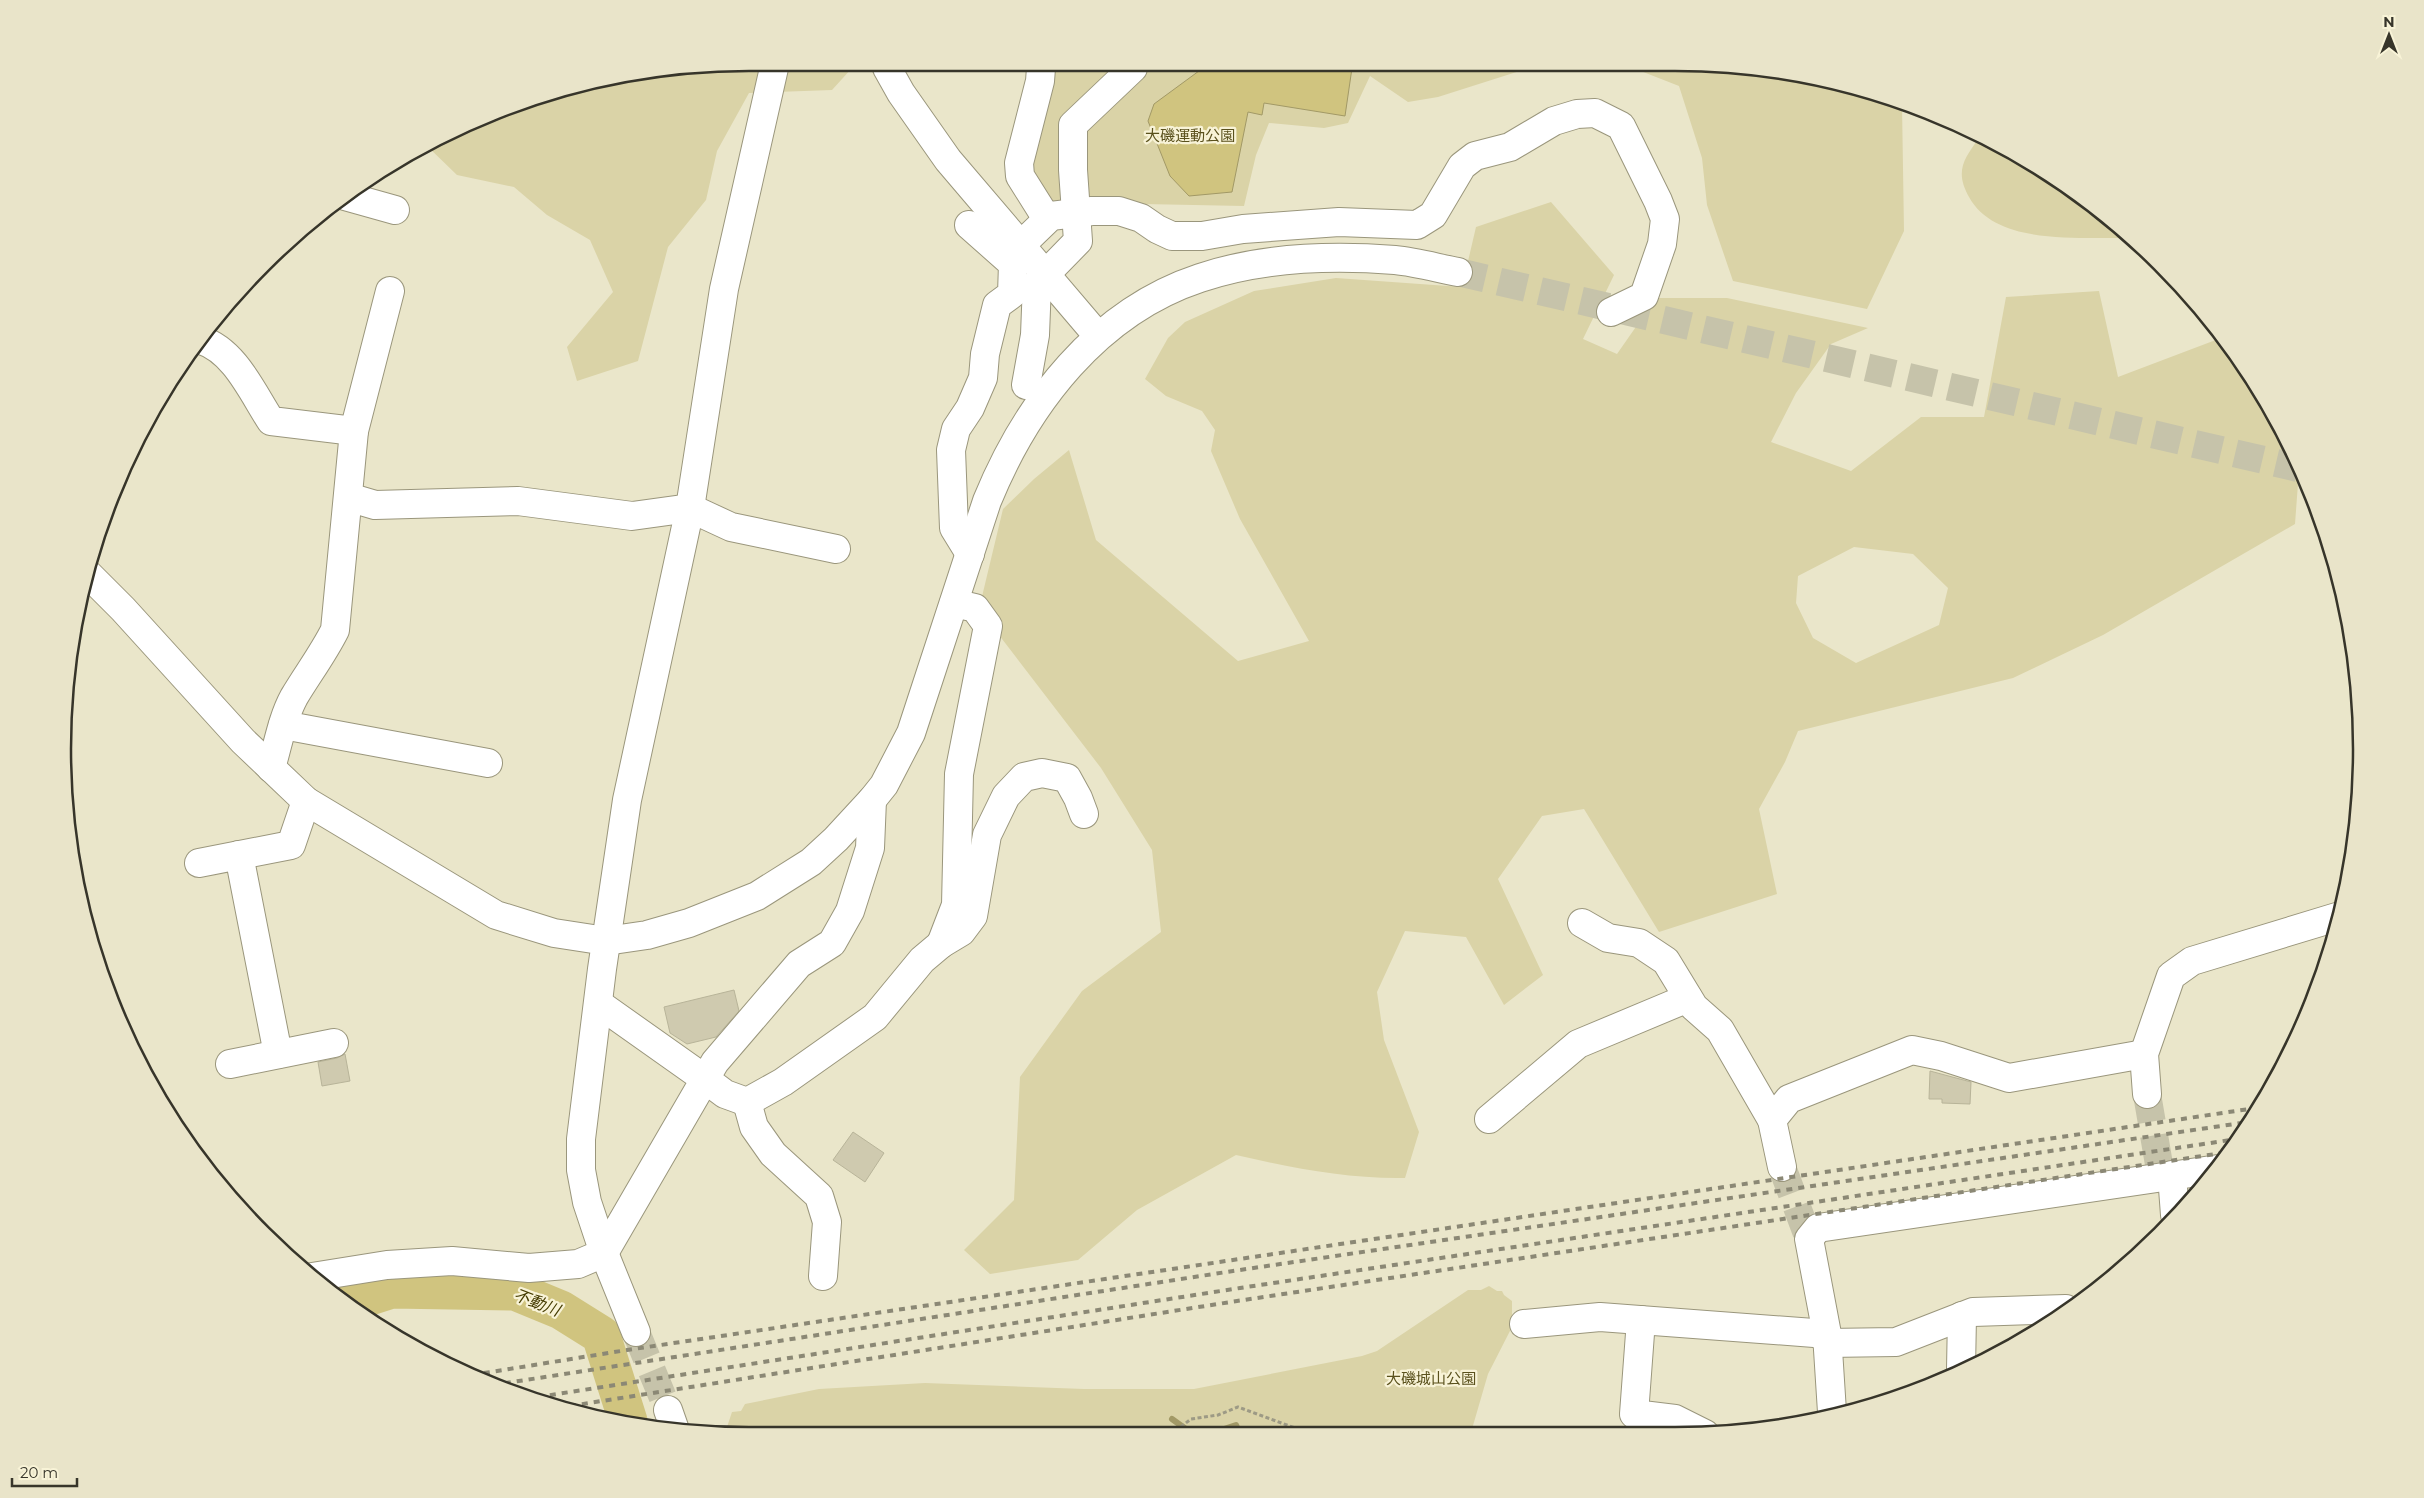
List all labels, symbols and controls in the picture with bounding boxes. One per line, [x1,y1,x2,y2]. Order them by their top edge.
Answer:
north arrow [2364,10,2414,60]
text: N [2383,13,2395,31]
park label: 大磯運動公園 [1145,126,1235,145]
water label: 不動川 [511,1285,564,1321]
park label: 大磯城山公園 [1386,1369,1476,1388]
scale bar [12,1456,78,1488]
text: 20 m [20,1463,58,1482]

